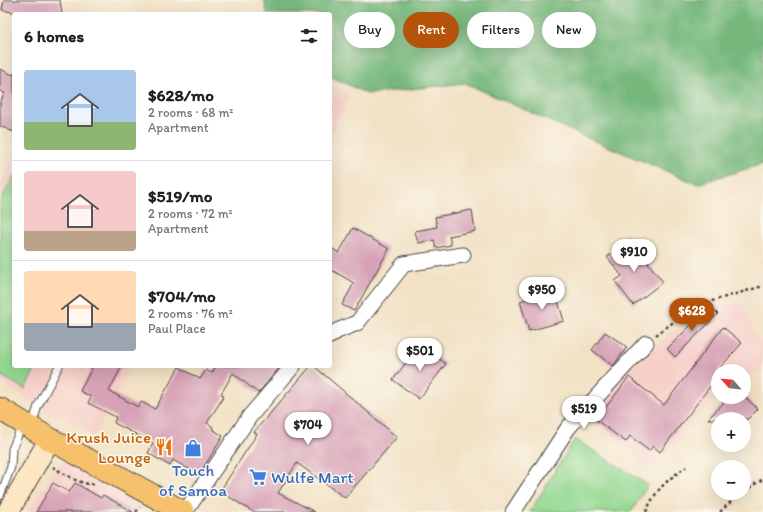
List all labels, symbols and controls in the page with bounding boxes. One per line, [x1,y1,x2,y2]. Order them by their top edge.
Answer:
chip: Buy [344,12,395,48]
chip: Rent [403,12,459,48]
chip: Filters [467,12,534,48]
chip: New [542,12,596,48]
icon: filters [298,25,320,47]
text: 6 homes [24,26,84,46]
text: $628/mo [148,85,214,105]
icon: home [56,86,104,134]
text: 2 rooms · 68 m² [148,105,233,120]
text: Apartment [148,120,209,135]
text: $519/mo [148,186,212,206]
icon: home [56,187,104,235]
text: 2 rooms · 72 m² [148,206,233,221]
text: Apartment [148,221,209,236]
pin: $910 [610,239,658,273]
text: $910 [620,244,648,259]
pin: $950 [518,277,566,311]
text: $950 [528,282,556,297]
text: $704/mo [148,286,216,306]
icon: home [56,287,104,335]
pin: $628 [668,298,716,332]
text: $628 [678,303,706,318]
text: 2 rooms · 76 m² [148,306,233,321]
text: Paul Place [148,321,206,336]
pin: $501 [396,338,444,372]
text: $501 [406,343,434,358]
north arrow [711,364,751,404]
map controls [711,364,751,500]
pin: $519 [560,396,608,430]
text: $519 [571,401,597,416]
pin: $704 [284,412,332,446]
button: + [711,412,751,452]
text: $704 [294,417,322,432]
place label: Krush Juice Lounge [66,427,151,467]
restaurant icon: Krush Juice Lounge [154,437,174,457]
shop icon: Touch of Samoa [183,438,203,458]
place label: Touch of Samoa [159,460,227,500]
button: − [711,460,751,500]
supermarket icon: Wulfe Mart [248,467,268,487]
place label: Wulfe Mart [271,467,354,487]

